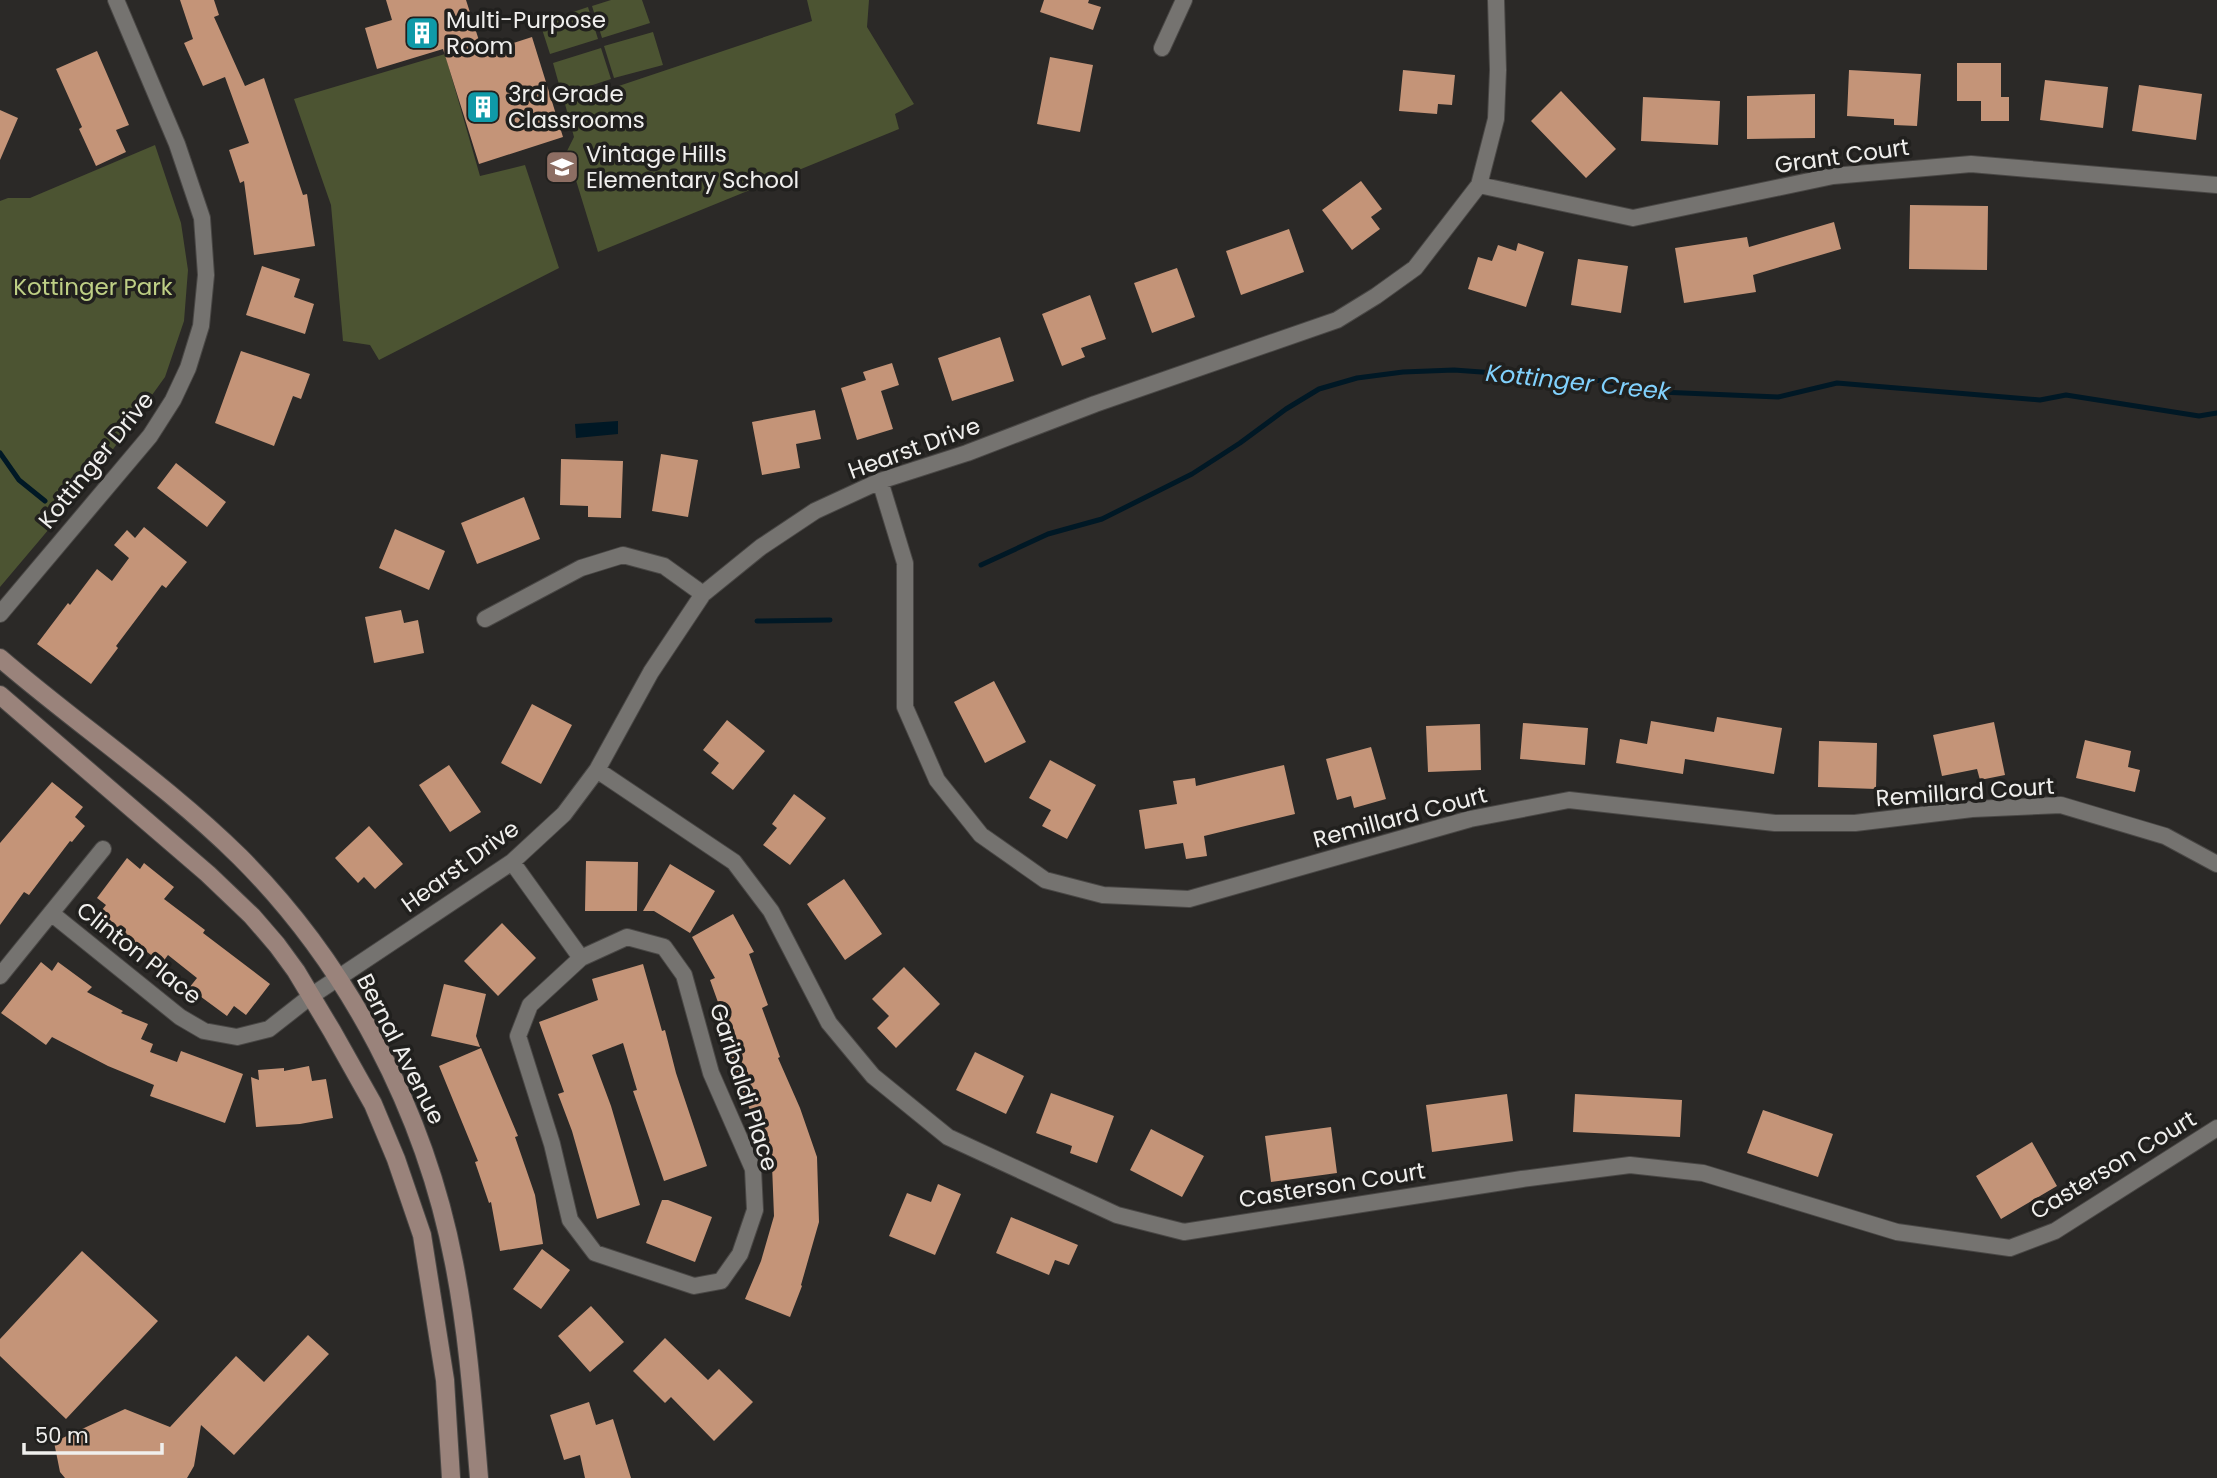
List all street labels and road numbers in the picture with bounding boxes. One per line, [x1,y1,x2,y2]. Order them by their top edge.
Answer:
street label: Grant Court [1773,131,1911,181]
street label: Kottinger Drive [31,385,161,535]
street label: Hearst Drive [843,409,985,487]
street label: Remillard Court [1875,770,2055,814]
street label: Remillard Court [1309,778,1491,856]
street label: Hearst Drive [395,812,525,920]
street label: Clinton Place [70,894,208,1012]
street label: Bernal Avenue [349,968,453,1130]
street label: Garibaldi Place [702,999,786,1175]
street label: Casterson Court [2024,1103,2202,1227]
street label: Casterson Court [1237,1154,1427,1216]

